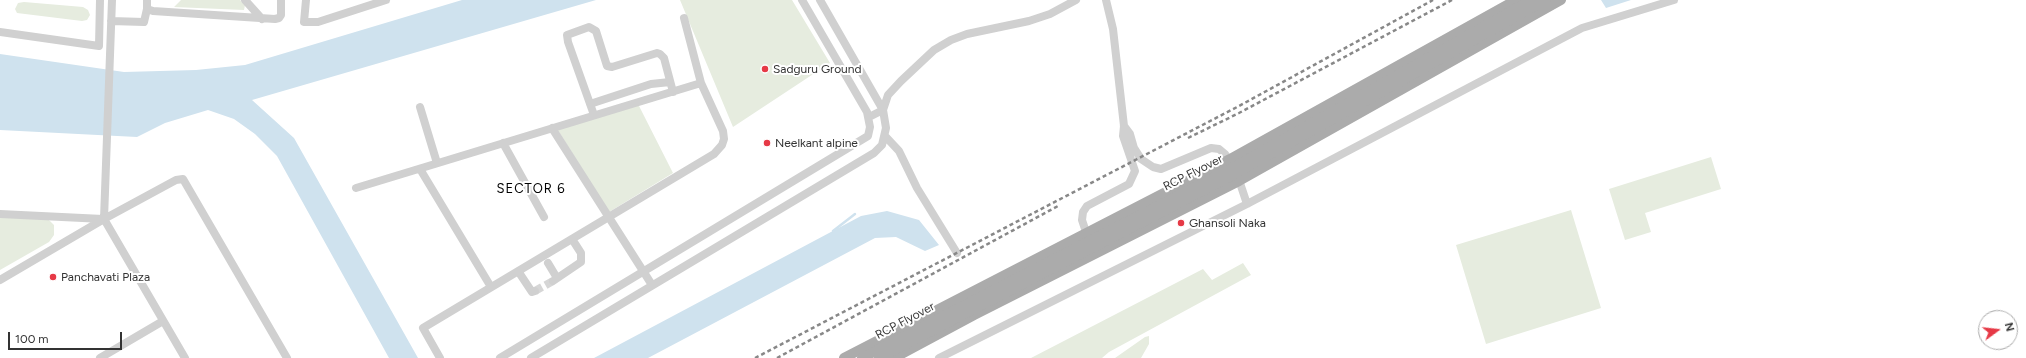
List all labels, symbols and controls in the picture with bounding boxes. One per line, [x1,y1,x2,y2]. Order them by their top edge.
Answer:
place label: Sadguru Ground [773,62,862,76]
marker: Sadguru Ground [760,64,770,74]
place label: Neelkant alpine [775,136,858,150]
marker: Neelkant alpine [762,138,772,148]
street label: RCP Flyover [1161,152,1225,194]
district label: SECTOR 6 [496,181,566,197]
place label: Ghansoli Naka [1189,216,1266,230]
marker: Ghansoli Naka [1176,218,1186,228]
place label: Panchavati Plaza [61,270,150,284]
marker: Panchavati Plaza [48,272,58,282]
street label: RCP Flyover [873,299,937,343]
north arrow [1978,310,2018,350]
text: N [2002,321,2016,333]
scale bar [10,324,124,350]
text: 100 m [15,332,49,346]

